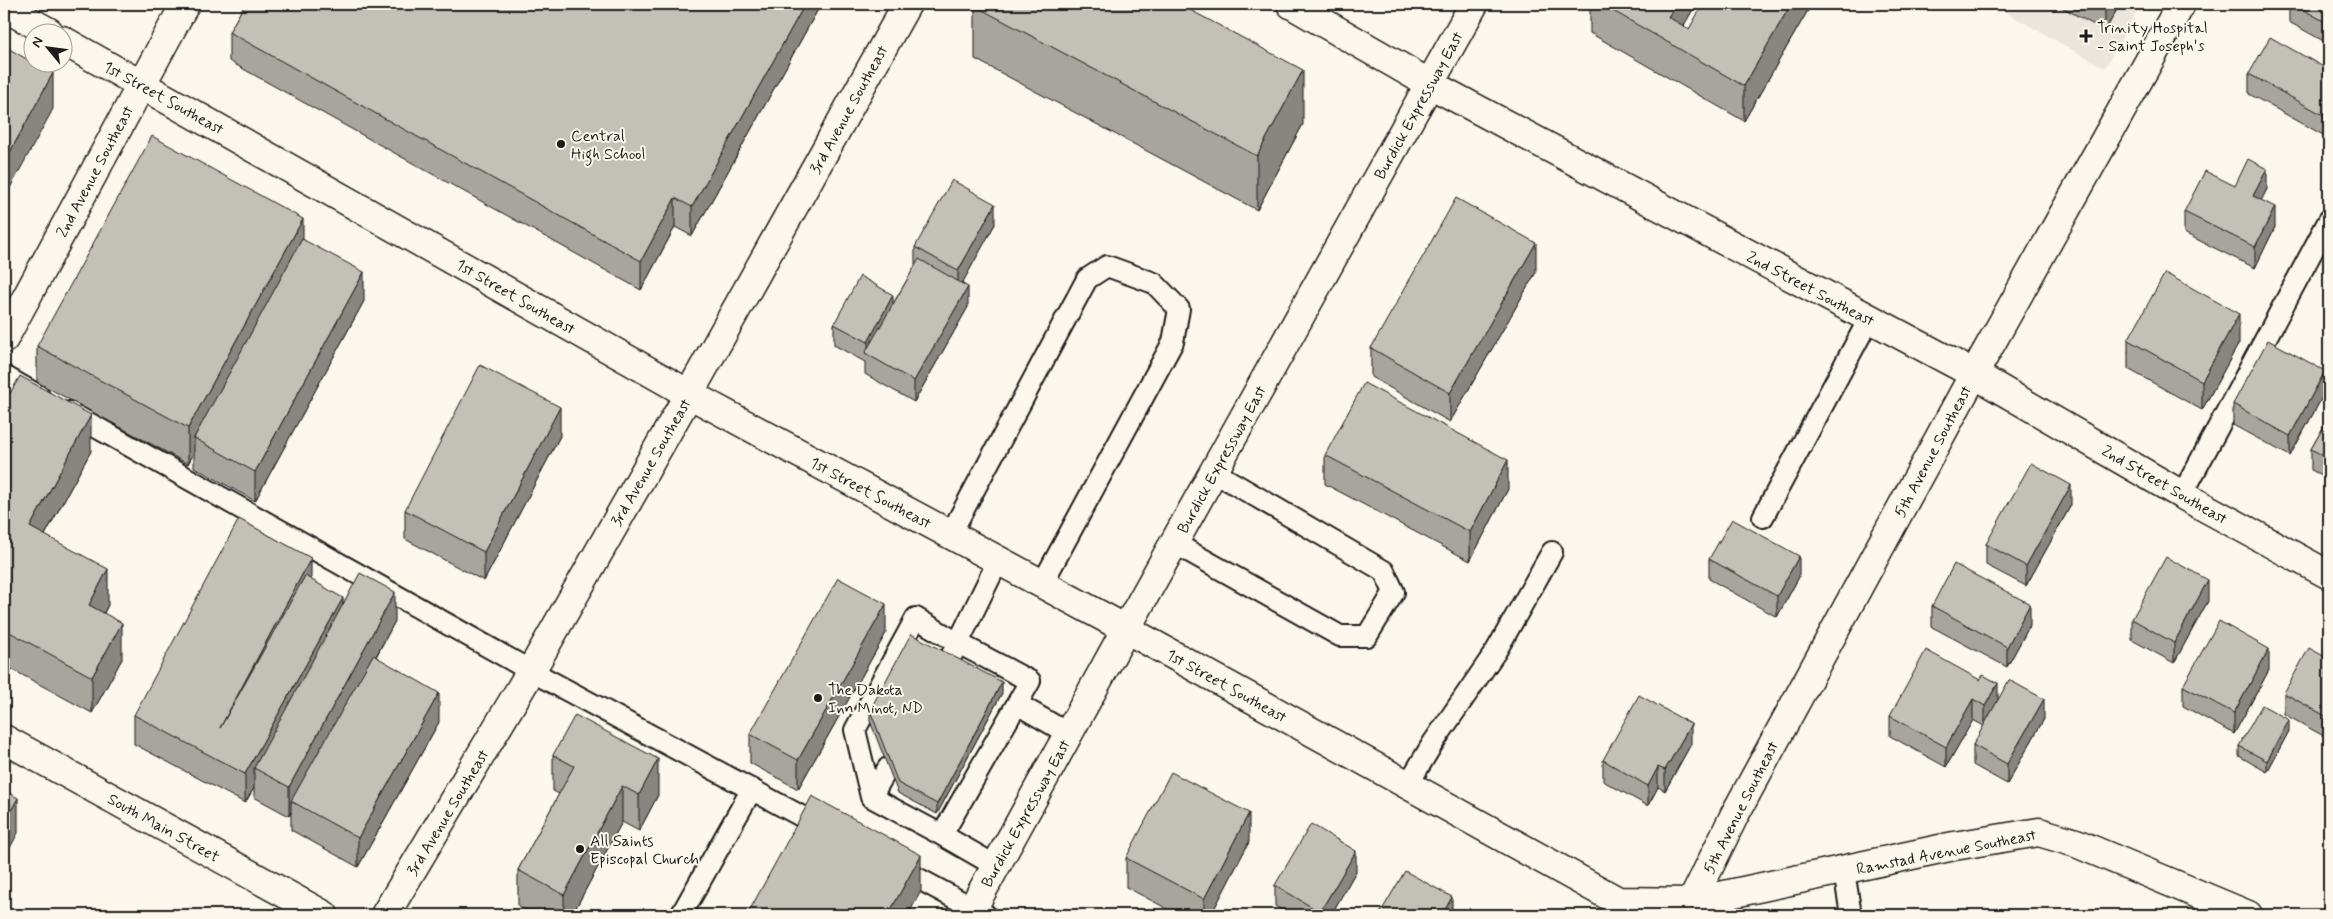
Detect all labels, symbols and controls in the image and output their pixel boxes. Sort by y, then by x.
place label: Trinity Hospital - Saint Joseph's [2097,18,2208,57]
north arrow [22,22,72,72]
street label: Burdick Expressway East [1370,28,1469,183]
marker: Trinity Hospital - Saint Joseph's [2079,29,2093,43]
text: N [27,34,48,51]
street label: 3rd Avenue Southeast [805,42,893,178]
street label: 1st Street Southeast [99,57,227,140]
street label: 2nd Avenue Southeast [52,102,139,241]
place label: Central High School [571,126,646,166]
marker: Central High School [555,138,567,150]
street label: 2nd Street Southeast [1743,247,1878,332]
street label: 1st Street Southeast [452,255,579,340]
street label: Burdick Expressway East [1173,382,1272,537]
street label: 5th Avenue Southeast [1890,382,1977,521]
street label: 3rd Avenue Southeast [606,395,696,530]
street label: 2nd Street Southeast [2098,441,2231,530]
street label: 1st Street Southeast [806,452,935,534]
street label: 1st Street Southeast [1162,645,1290,728]
place label: The Dakota Inn Minot, ND [828,680,923,719]
marker: The Dakota Inn Minot, ND [812,692,824,704]
street label: Burdick Expressway East [977,736,1076,891]
street label: 5th Avenue Southeast [1699,738,1784,878]
street label: 3rd Avenue Southeast [402,746,494,880]
street label: South Main Street [104,789,223,868]
street label: Ramstad Avenue Southeast [1855,825,2038,880]
place label: All Saints Episcopal Church [590,831,699,870]
marker: All Saints Episcopal Church [574,843,586,855]

